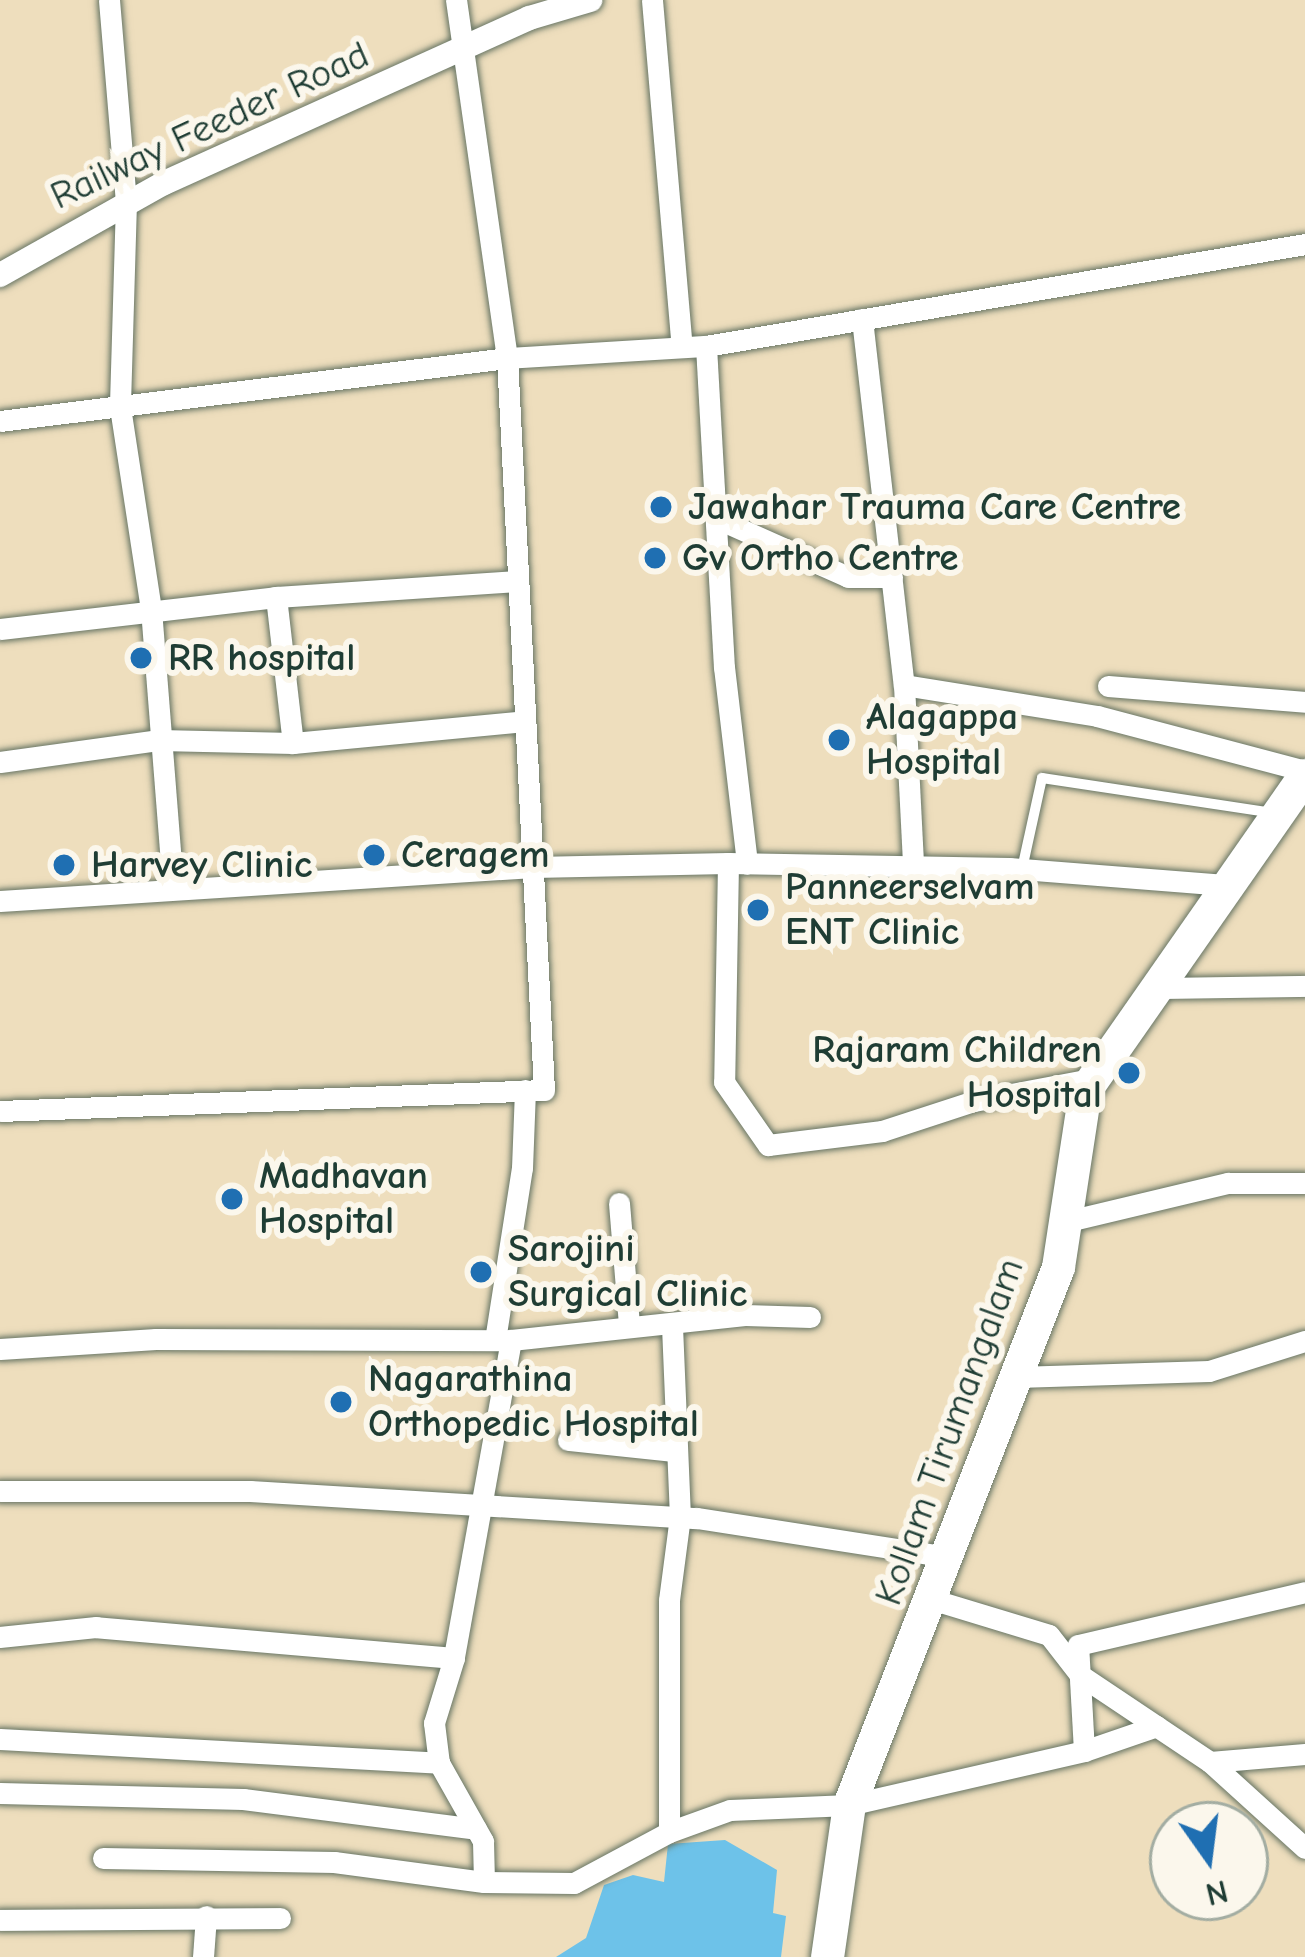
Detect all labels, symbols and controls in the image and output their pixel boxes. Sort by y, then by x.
street label: Railway Feeder Road [43,32,377,220]
place label: Jawahar Trauma Care Centre [688,484,1181,530]
marker: Jawahar Trauma Care Centre [645,491,677,523]
place label: Gv Ortho Centre [682,535,958,581]
marker: Gv Ortho Centre [639,542,671,574]
place label: RR hospital [168,635,355,681]
marker: RR hospital [125,642,157,674]
place label: Alagappa Hospital [866,695,1018,786]
marker: Alagappa Hospital [823,724,855,756]
place label: Ceragem [401,832,550,878]
marker: Ceragem [358,839,390,871]
place label: Harvey Clinic [91,842,312,888]
marker: Harvey Clinic [48,849,80,881]
place label: Panneerselvam ENT Clinic [785,865,1034,956]
marker: Panneerselvam ENT Clinic [742,894,774,926]
place label: Rajaram Children Hospital [812,1028,1102,1119]
marker: Rajaram Children Hospital [1113,1057,1145,1089]
place label: Madhavan Hospital [259,1154,428,1245]
marker: Madhavan Hospital [216,1183,248,1215]
place label: Sarojini Surgical Clinic [508,1227,747,1318]
street label: Kollam Tirumangalam [866,1252,1034,1612]
marker: Sarojini Surgical Clinic [465,1256,497,1288]
place label: Nagarathina Orthopedic Hospital [368,1357,699,1448]
marker: Nagarathina Orthopedic Hospital [325,1386,357,1418]
north arrow [1149,1801,1269,1921]
text: N [1202,1872,1232,1914]

